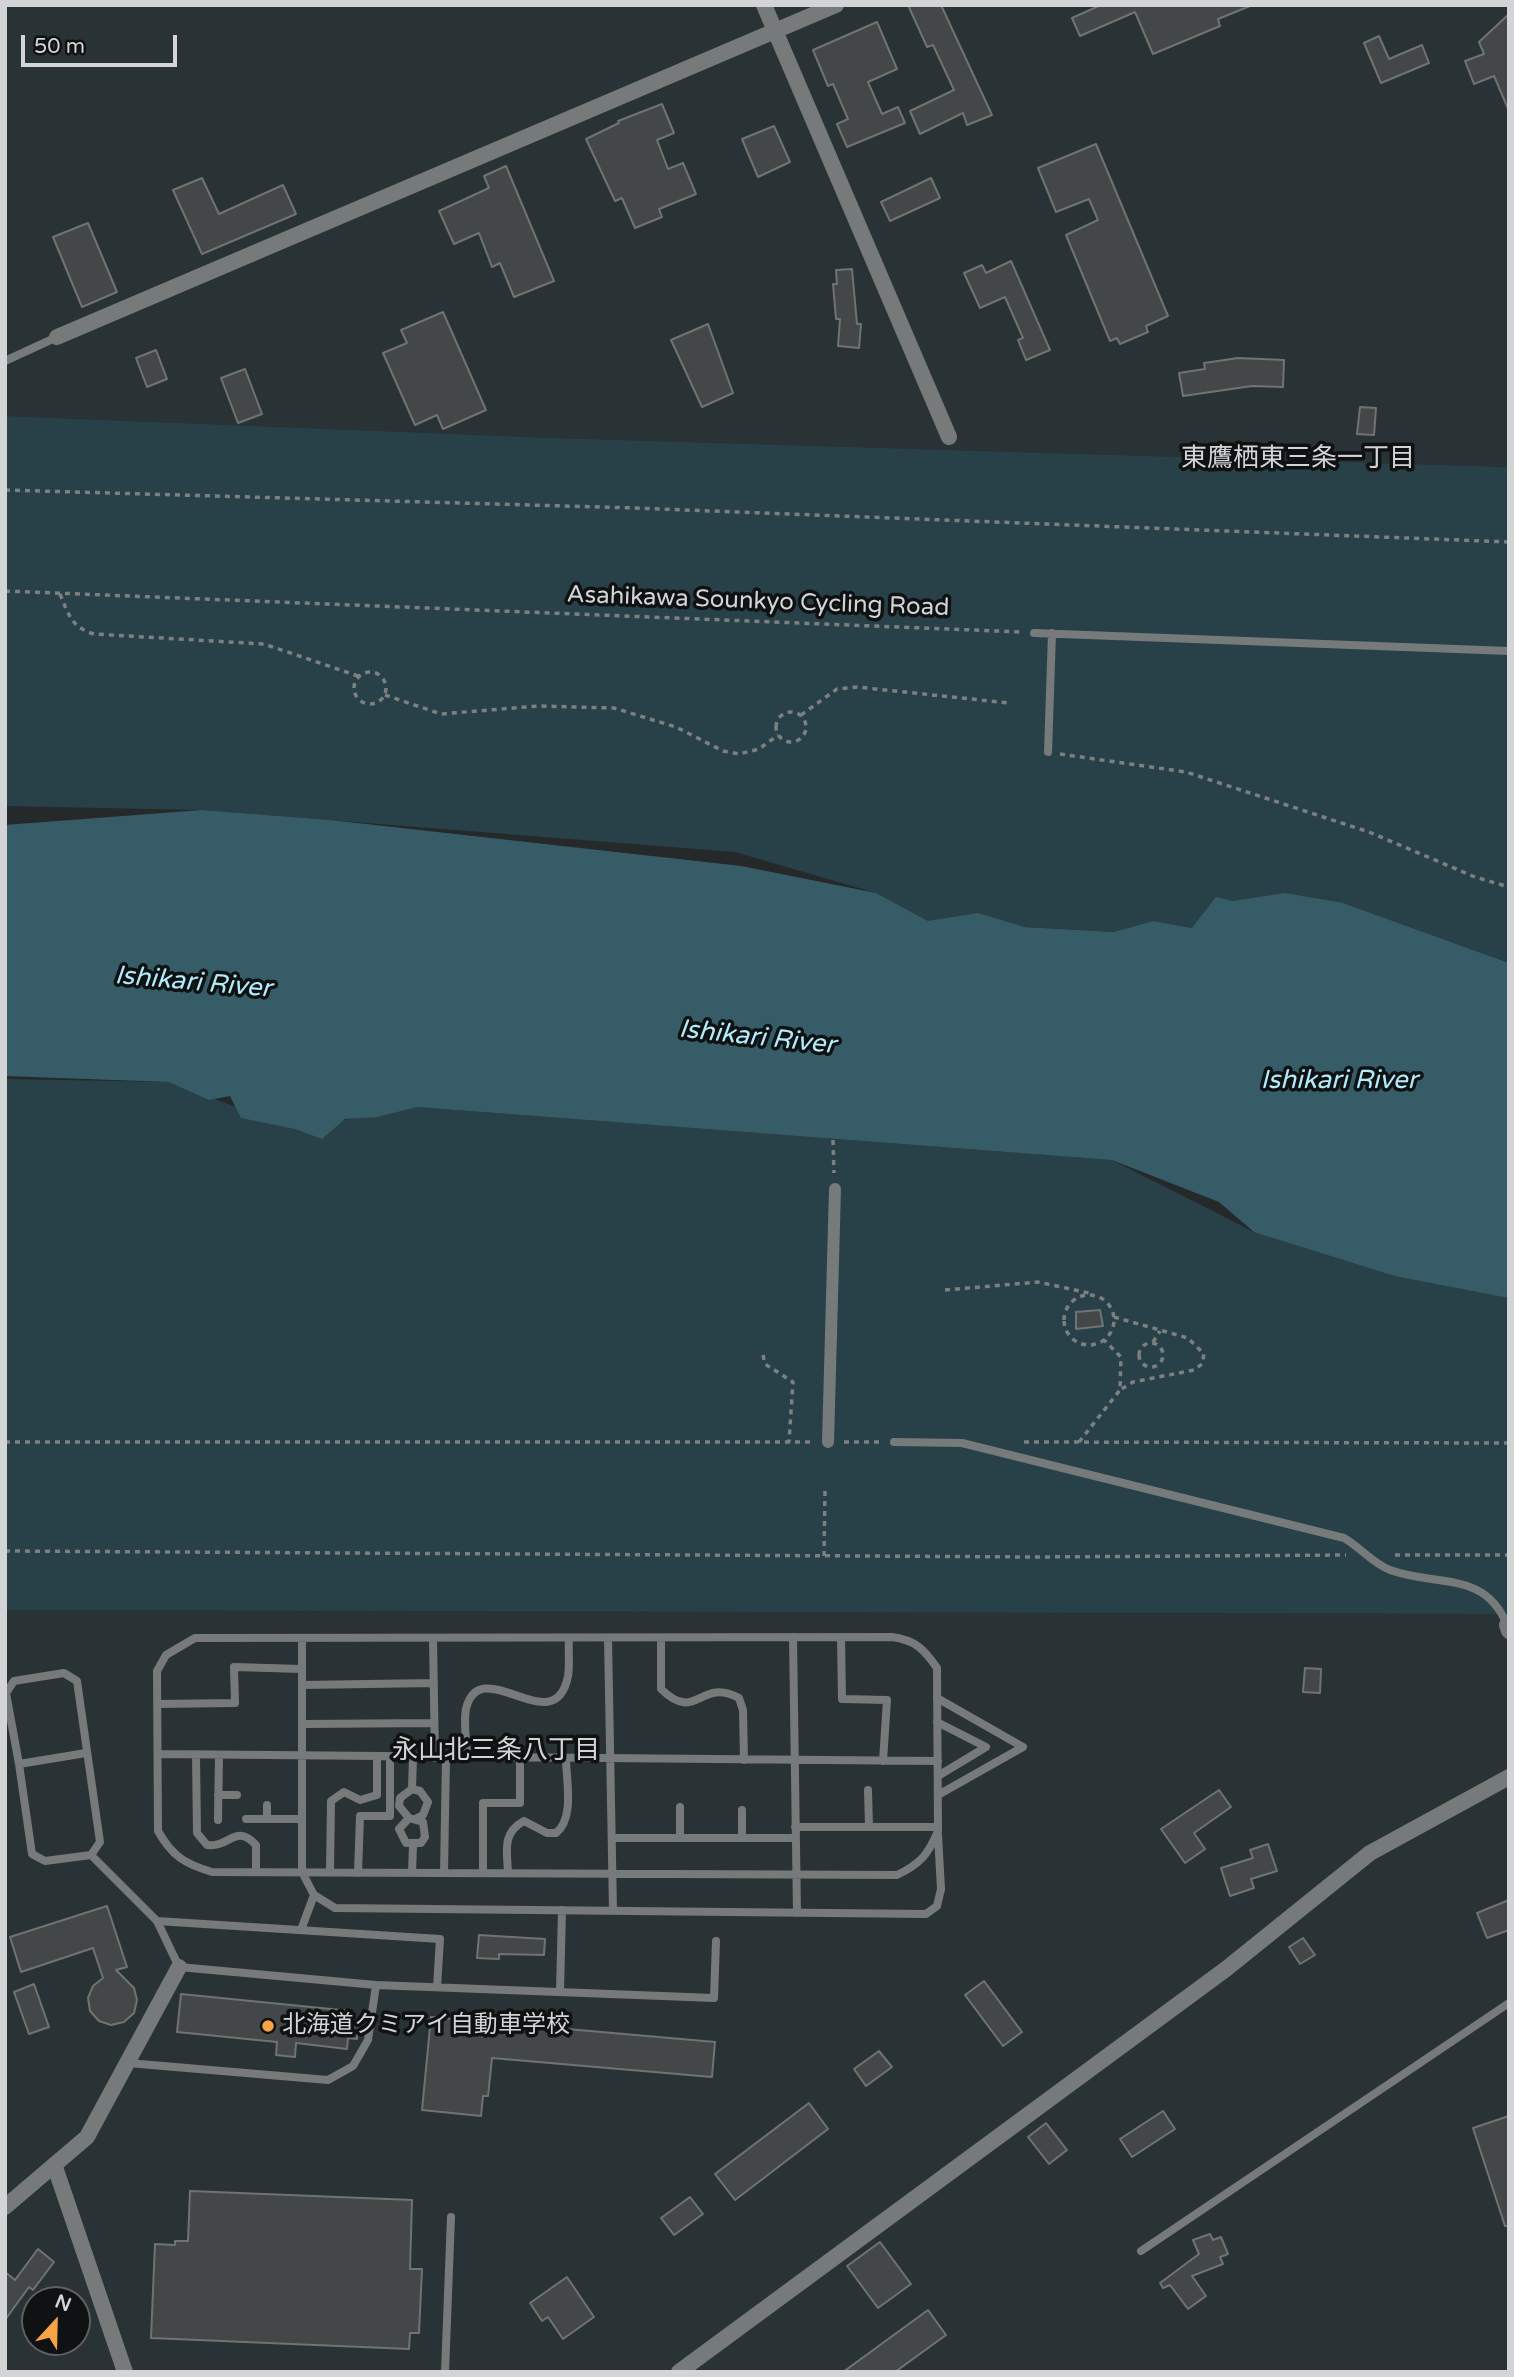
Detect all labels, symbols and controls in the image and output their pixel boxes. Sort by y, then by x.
scale bar [24,21,180,65]
text: 50 m [34,34,85,59]
district label: 東鷹栖東三条一丁目 [1181,443,1415,475]
street label: Asahikawa Sounkyo Cycling Road [566,581,950,623]
water label: Ishikari River [113,961,273,1005]
water label: Ishikari River [677,1014,837,1062]
water label: Ishikari River [1261,1065,1417,1097]
district label: 永山北三条八丁目 [392,1735,600,1767]
place label: 北海道クミアイ自動車学校 [282,2012,570,2040]
marker: 北海道クミアイ自動車学校 [260,2018,276,2034]
north arrow [21,2286,91,2356]
text: N [52,2290,74,2316]

